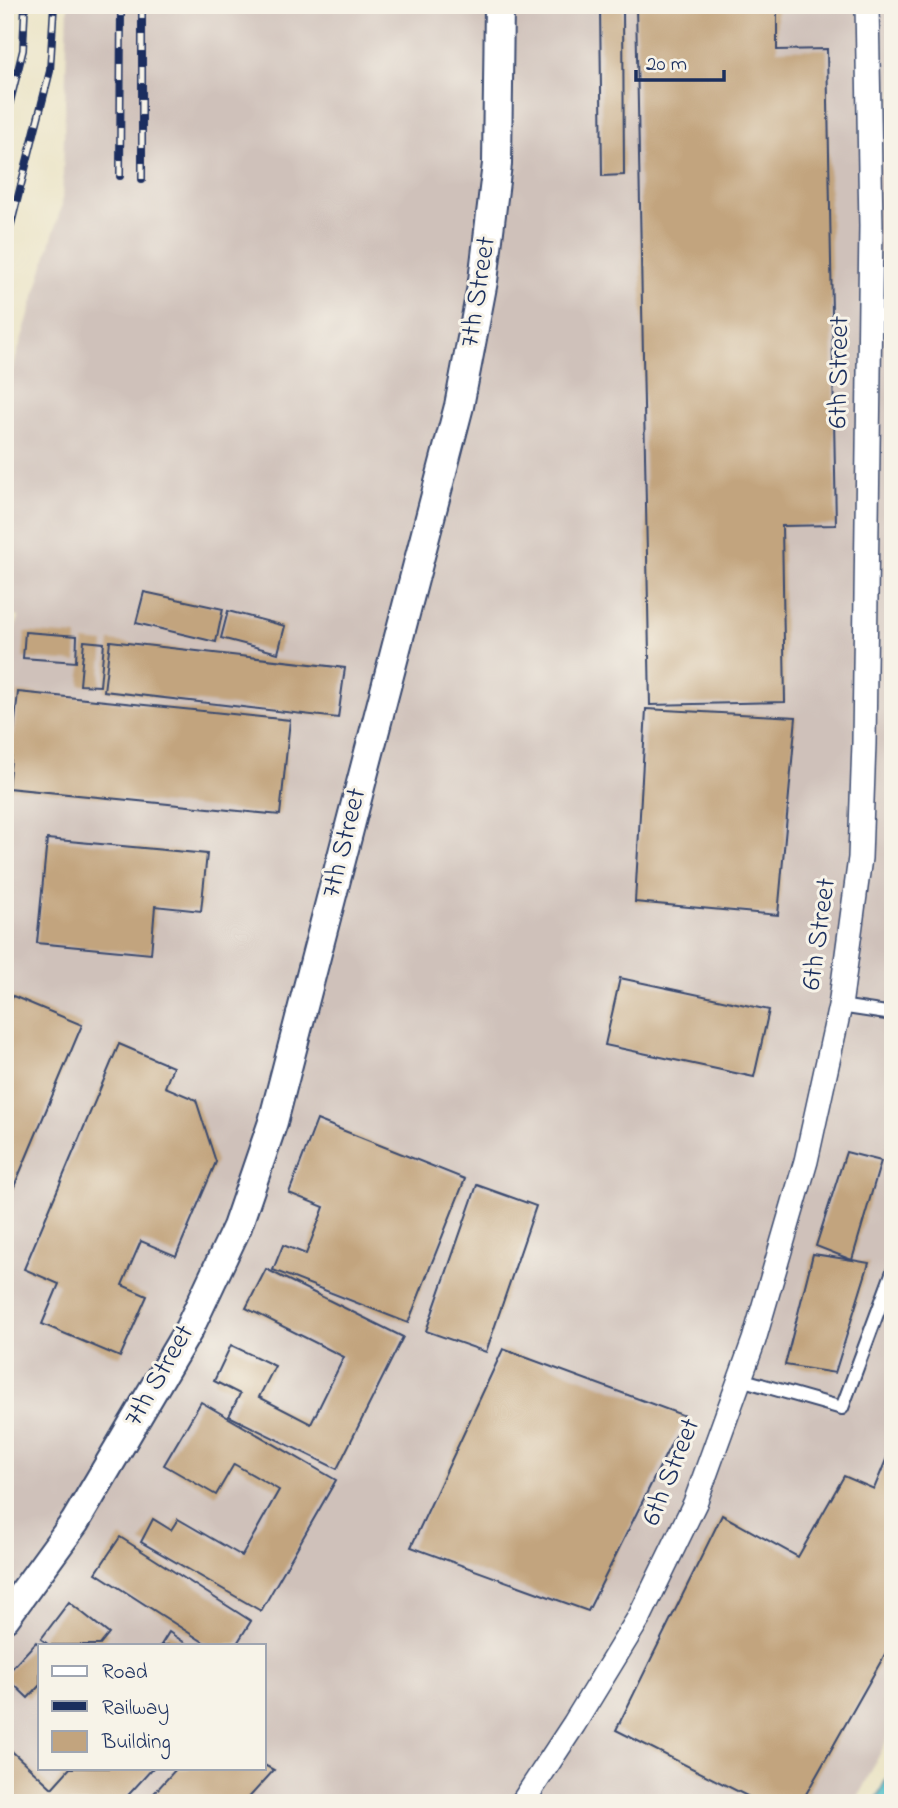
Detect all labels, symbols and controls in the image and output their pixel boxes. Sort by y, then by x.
scale bar [636,38,723,82]
text: 20 m [646,50,687,80]
street label: 7th Street [450,234,508,350]
street label: 6th Street [819,315,861,429]
street label: 7th Street [312,784,378,902]
street label: 6th Street [792,875,848,993]
street label: 7th Street [114,1317,206,1435]
street label: 6th Street [632,1412,712,1532]
legend [38,1644,266,1770]
text: Road [102,1658,148,1688]
text: Railway [102,1694,169,1726]
text: Building [101,1728,171,1760]

